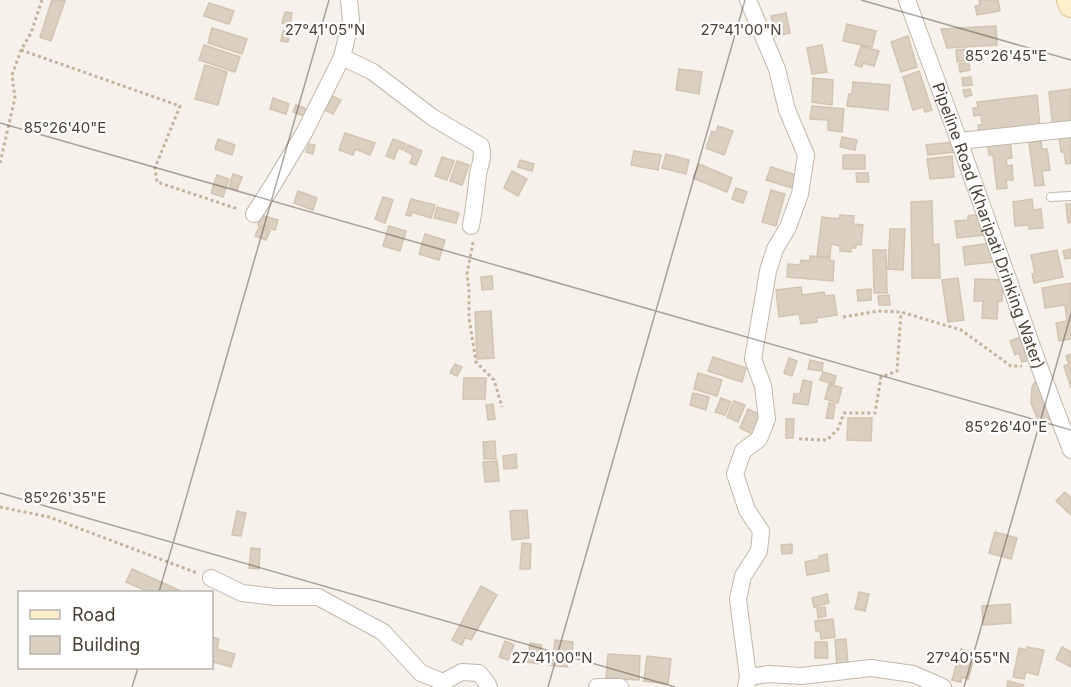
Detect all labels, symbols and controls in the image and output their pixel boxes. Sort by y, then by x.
text: 27°41'05"N [285,20,365,39]
text: 27°41'00"N [701,20,782,39]
text: 85°26'45"E [965,46,1047,65]
street label: Pipeline Road (Kharipati Drinking Water) [928,80,1049,372]
text: 85°26'40"E [24,118,106,137]
text: 85°26'40"E [965,417,1047,436]
text: 85°26'35"E [24,488,106,507]
legend [18,591,213,669]
text: Road [72,604,115,625]
text: Building [72,634,140,655]
text: 27°41'00"N [512,648,593,667]
text: 27°40'55"N [926,648,1010,667]

